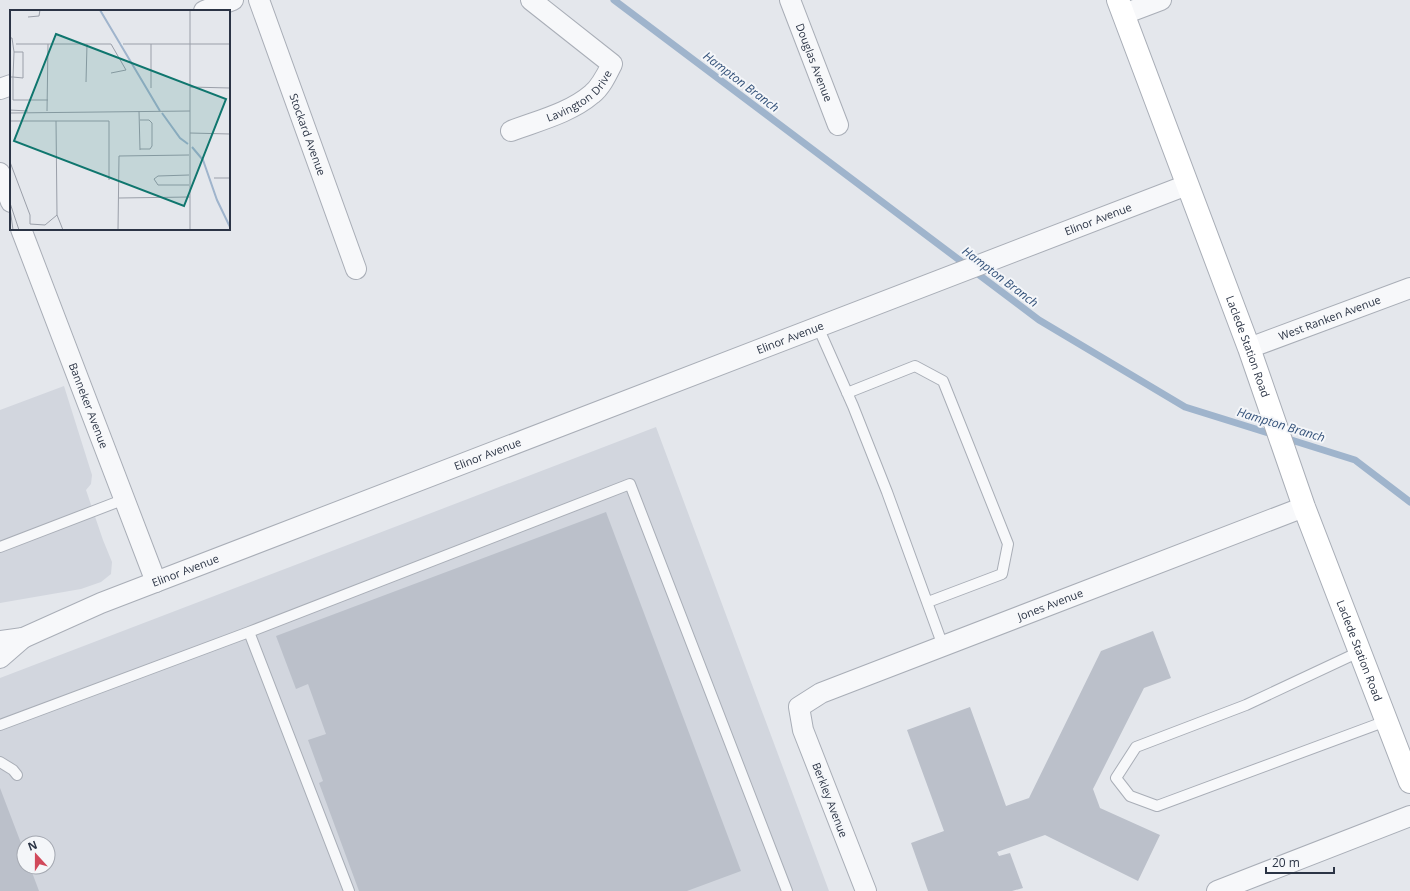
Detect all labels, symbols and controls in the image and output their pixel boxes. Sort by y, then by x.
inset map [10,10,230,230]
street label: Douglas Avenue [793,21,836,104]
water label: Hampton Branch [700,47,783,116]
street label: Lavington Drive [544,67,615,125]
street label: Stockard Avenue [286,91,330,177]
street label: Elinor Avenue [1062,199,1134,238]
water label: Hampton Branch [959,242,1042,311]
street label: West Ranken Avenue [1276,292,1383,343]
street label: Laclede Station Road [1223,293,1273,399]
street label: Elinor Avenue [754,318,826,357]
street label: Banneker Avenue [66,360,112,450]
water label: Hampton Branch [1235,403,1327,446]
street label: Elinor Avenue [452,434,523,473]
street label: Elinor Avenue [149,550,221,590]
street label: Jones Avenue [1014,585,1085,624]
street label: Laclede Station Road [1334,598,1386,703]
street label: Berkley Avenue [809,760,852,839]
north arrow [16,835,56,875]
text: N [25,837,39,854]
scale bar [1266,849,1334,875]
text: 20 m [1272,854,1300,871]

